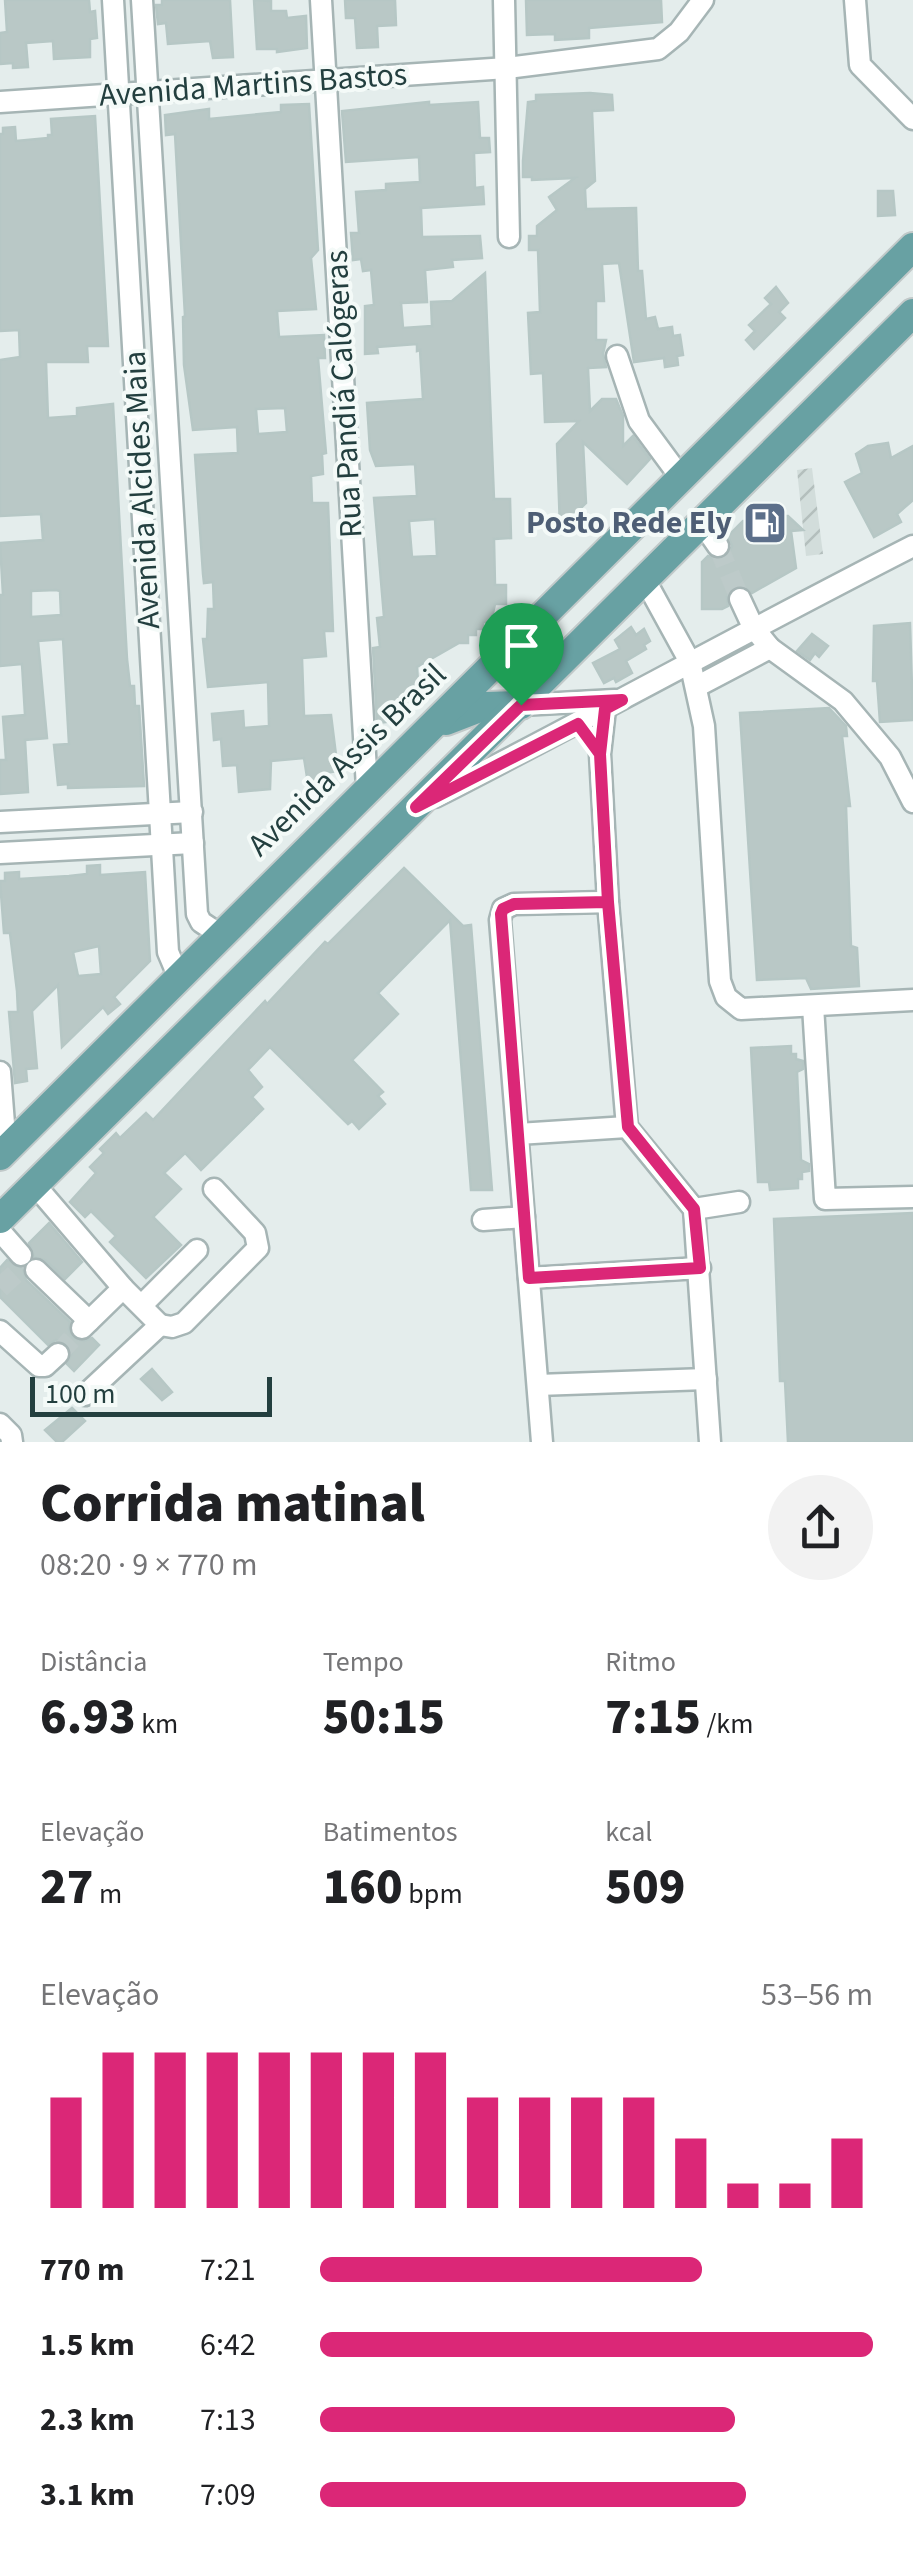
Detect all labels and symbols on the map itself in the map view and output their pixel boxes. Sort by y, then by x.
street label: Avenida Martins Bastos [97,51,409,119]
street label: Rua Pandiá Calógeras [313,249,375,539]
street label: Avenida Alcides Maia [112,350,172,630]
place label: Posto Rede Ely [526,500,732,546]
fuel station icon: Posto Rede Ely [742,500,788,546]
pin [479,603,564,706]
street label: Avenida Assis Brasil [237,653,457,867]
scale bar [30,1372,272,1416]

